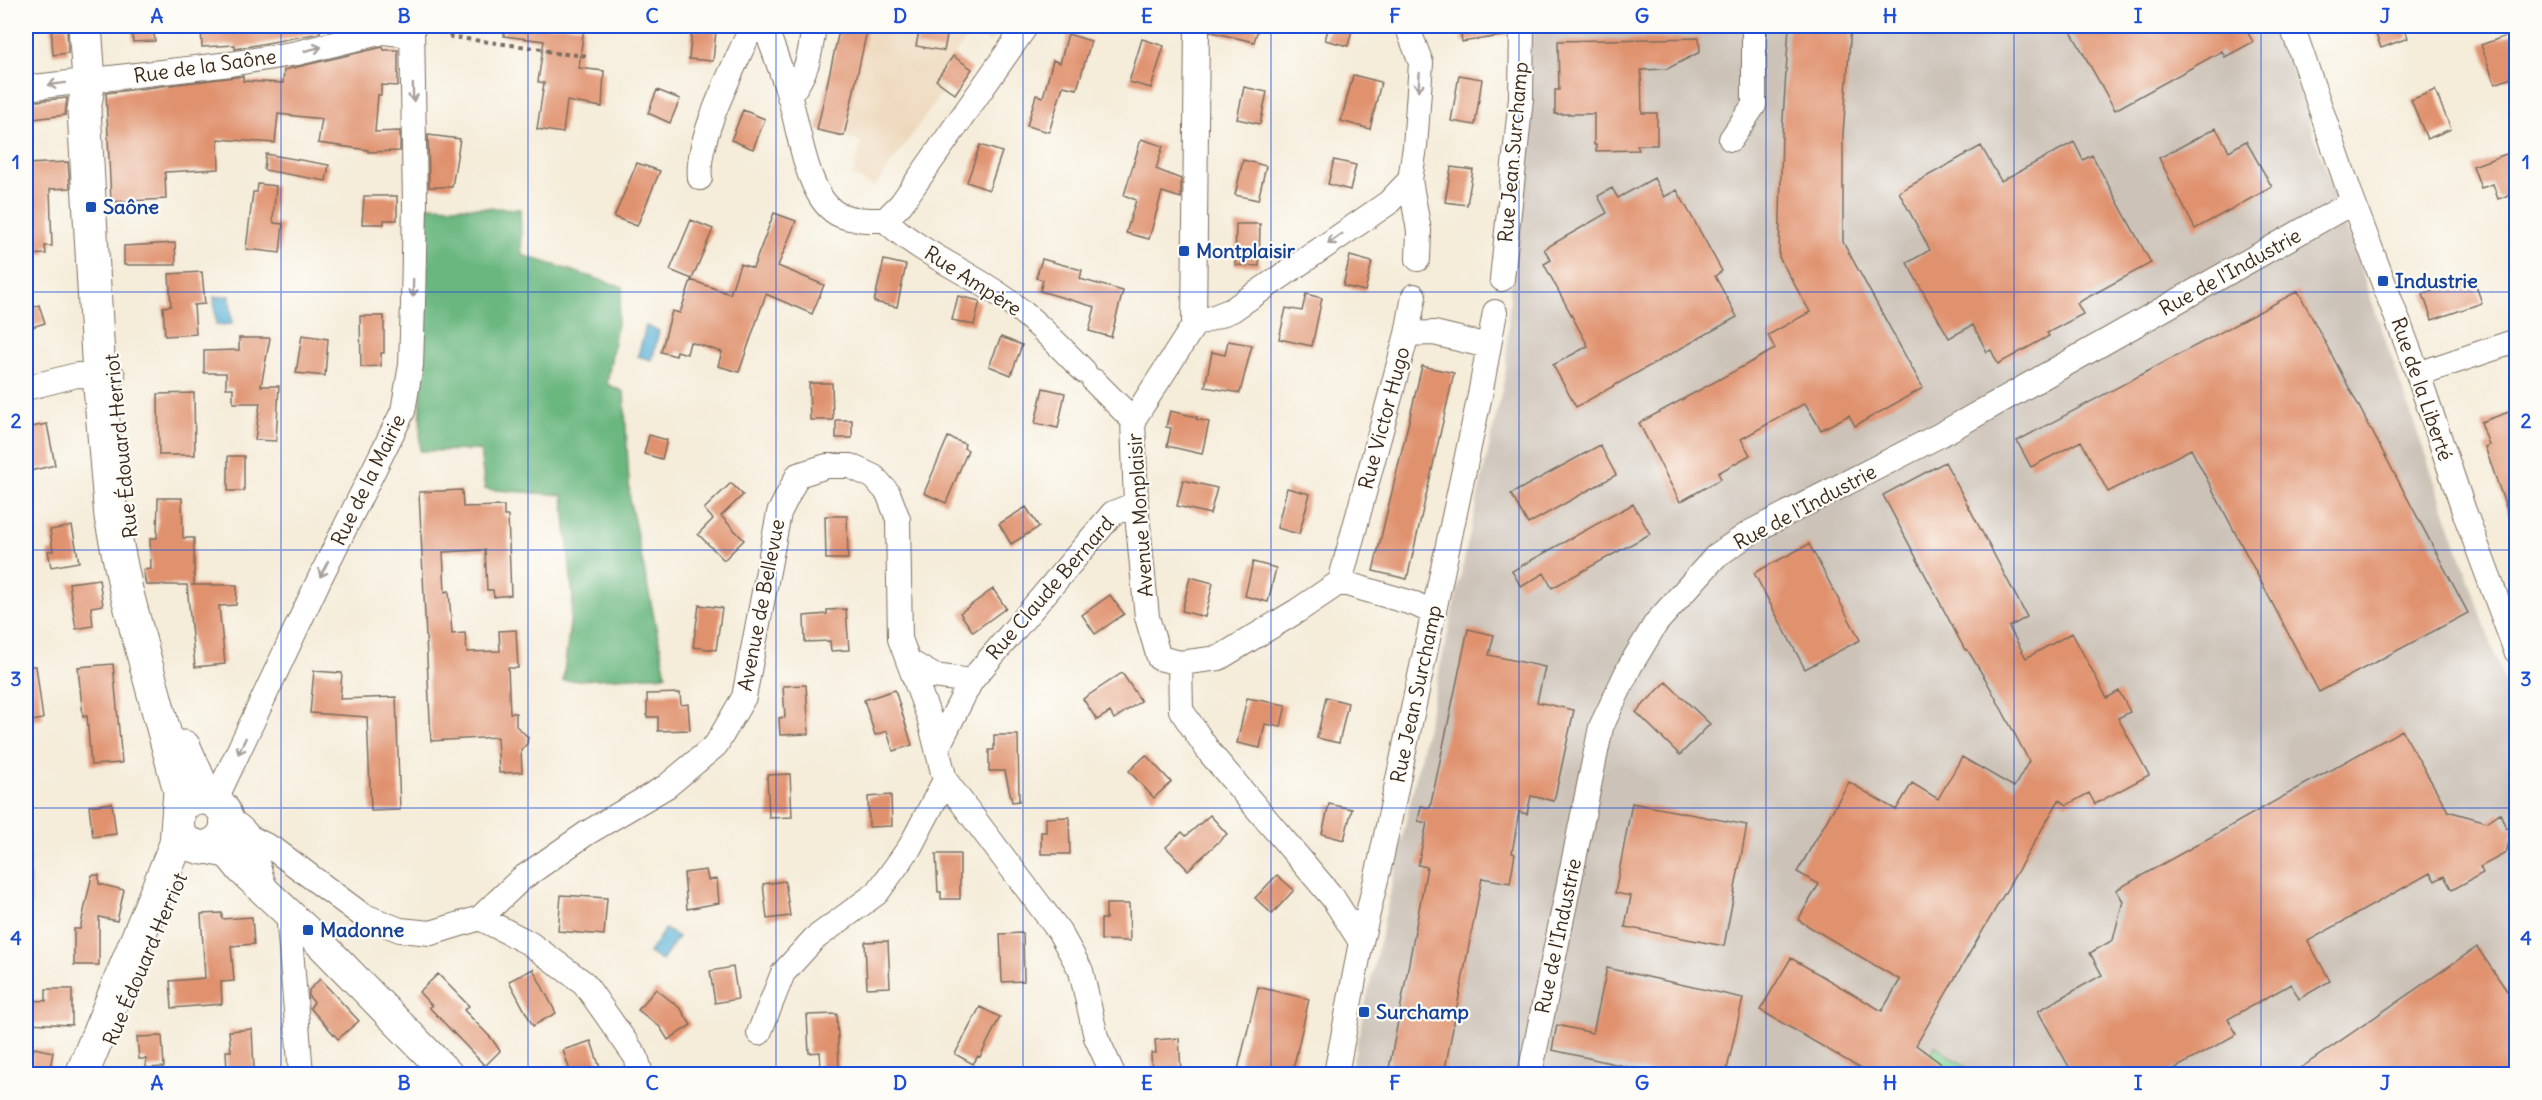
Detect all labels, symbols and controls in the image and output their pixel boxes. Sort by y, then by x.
text: A [151,3,164,28]
text: B [397,3,411,28]
text: C [645,3,659,28]
text: D [893,3,907,28]
text: E [1141,3,1153,28]
text: F [1389,3,1401,28]
text: G [1635,3,1649,28]
text: H [1883,3,1897,28]
text: I [2134,3,2143,28]
text: J [2380,3,2391,28]
one-way arrow [304,42,323,54]
street label: Rue de la Saône [132,43,278,88]
street label: Rue Jean Surchamp [1492,61,1533,243]
one-way arrow [1414,71,1425,91]
one-way arrow [48,79,68,90]
one-way arrow [407,83,419,103]
text: 1 [12,149,20,174]
text: 1 [2522,149,2530,174]
place label: Saône [103,194,159,219]
marker: Saône [84,200,98,214]
street label: Rue de l'Industrie [2155,222,2305,321]
one-way arrow [1327,233,1344,245]
place label: Montplaisir [1196,238,1296,263]
street label: Rue Ampère [920,240,1026,321]
marker: Montplaisir [1177,244,1191,258]
place label: Industrie [2395,268,2478,293]
marker: Industrie [2376,274,2390,288]
one-way arrow [408,278,419,298]
street label: Rue de la Liberté [2386,314,2459,464]
street label: Rue Victor Hugo [1353,344,1415,492]
street label: Rue Édouard Herriot [98,352,143,540]
text: 2 [11,408,22,433]
text: 2 [2521,408,2532,433]
street label: Rue de la Mairie [325,410,410,550]
street label: Avenue Monplaisir [1121,432,1158,598]
street label: Rue de l'Industrie [1729,458,1880,555]
street label: Rue Claude Bernard [980,511,1119,665]
street label: Avenue de Bellevue [732,517,789,693]
one-way arrow [318,559,329,577]
street label: Rue Jean Surchamp [1384,603,1447,785]
text: 3 [10,666,22,691]
text: 3 [2520,666,2532,691]
one-way arrow [235,736,247,754]
street label: Rue de l'Industrie [1529,856,1586,1016]
street label: Rue Édouard Herriot [97,868,192,1049]
place label: Madonne [320,917,405,942]
marker: Madonne [301,923,315,937]
text: 4 [10,925,22,950]
text: 4 [2520,925,2532,950]
place label: Surchamp [1376,999,1469,1024]
marker: Surchamp [1357,1005,1371,1019]
text: A [151,1070,164,1095]
text: B [397,1070,411,1095]
text: C [645,1070,659,1095]
text: D [893,1070,907,1095]
text: E [1141,1070,1153,1095]
text: F [1389,1070,1401,1095]
text: G [1635,1070,1649,1095]
text: H [1883,1070,1897,1095]
text: I [2134,1070,2143,1095]
text: J [2380,1070,2391,1095]

